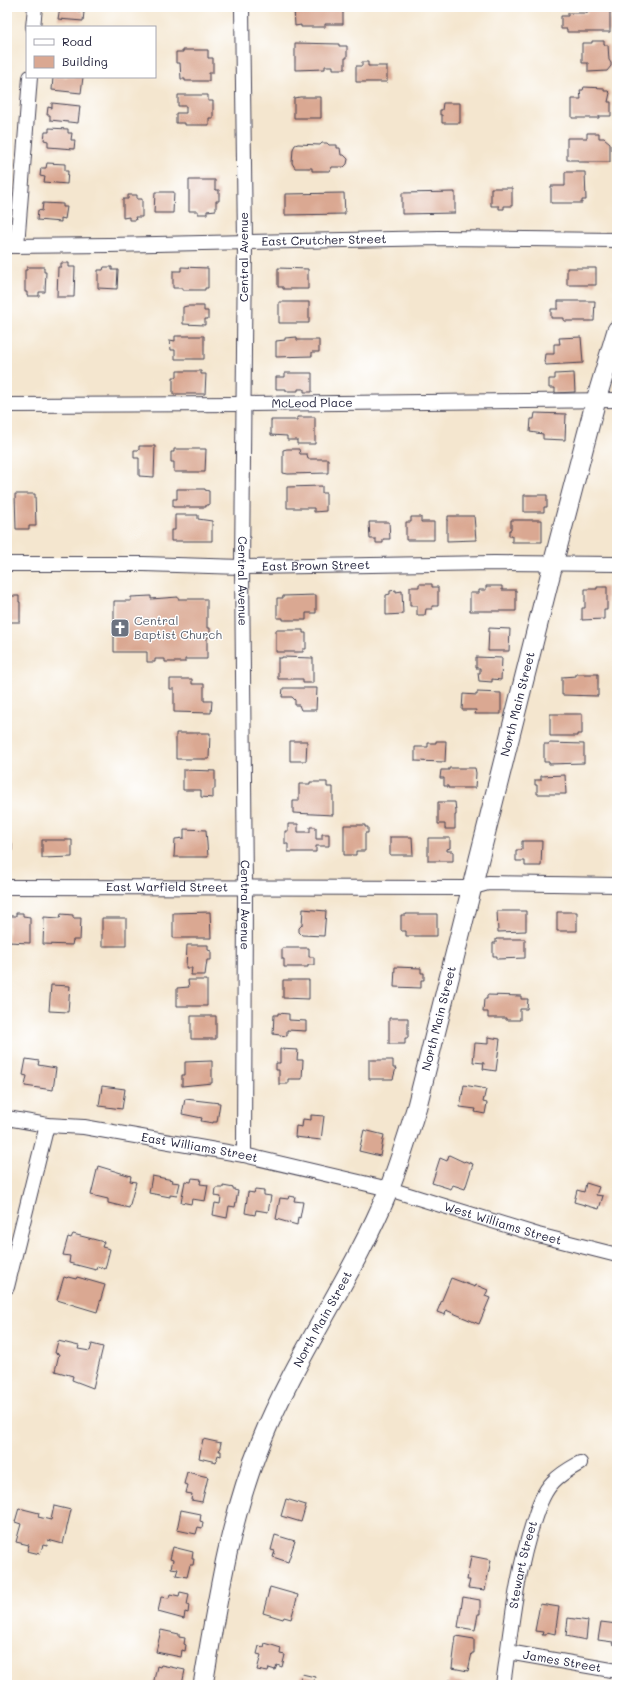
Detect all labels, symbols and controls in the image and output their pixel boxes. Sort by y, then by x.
legend [26,26,156,78]
text: Road [62,33,92,49]
text: Building [62,53,108,69]
street label: Central Avenue [235,212,251,302]
street label: East Crutcher Street [261,230,387,249]
street label: McLeod Place [271,394,353,411]
street label: Central Avenue [235,536,252,626]
street label: East Brown Street [262,556,370,574]
place label: Central Baptist Church [134,612,222,642]
church icon: Central Baptist Church [109,617,131,639]
street label: North Main Street [496,650,538,758]
street label: Central Avenue [238,860,254,950]
street label: East Warfield Street [106,878,228,894]
street label: North Main Street [417,964,459,1072]
street label: East Williams Street [140,1128,260,1165]
street label: West Williams Street [442,1198,563,1248]
street label: North Main Street [289,1268,355,1370]
street label: Stewart Street [505,1518,540,1610]
street label: James Street [522,1646,603,1675]

